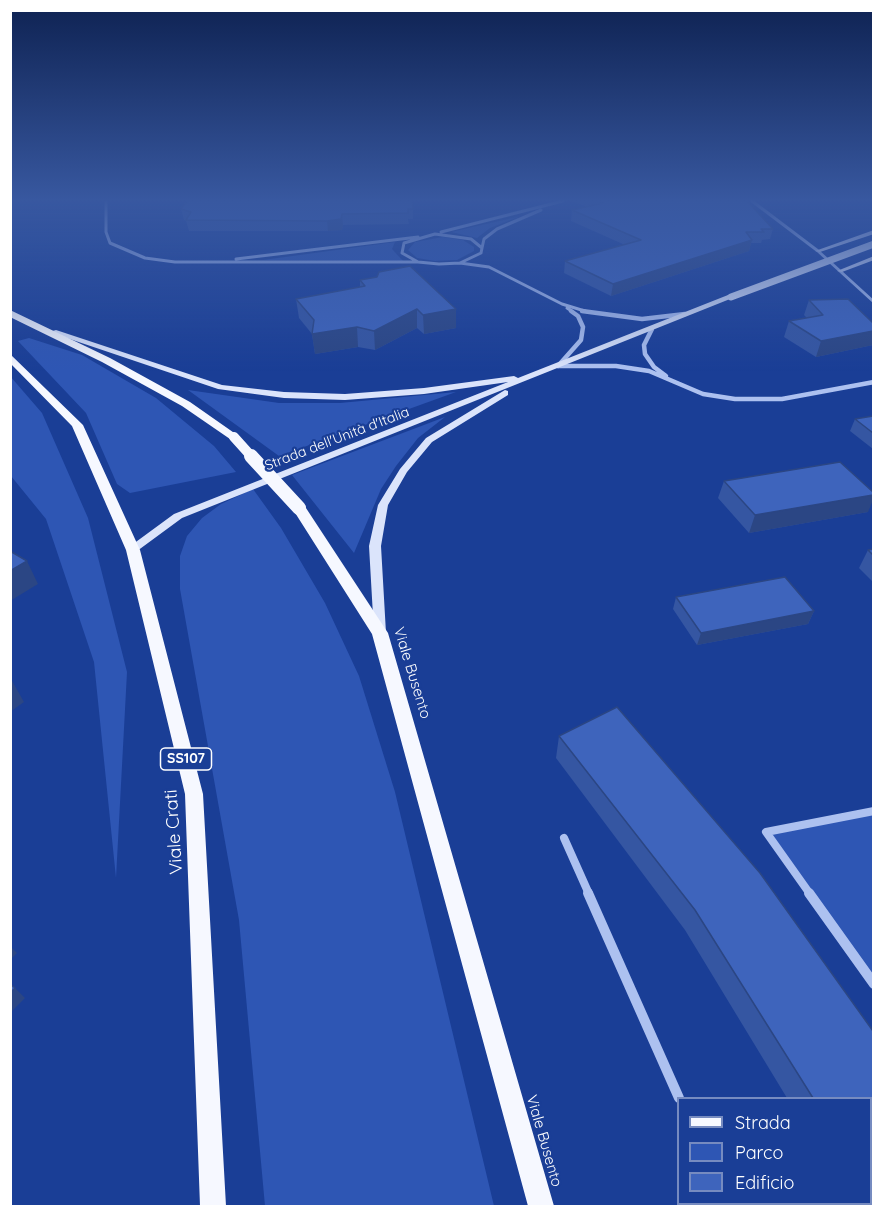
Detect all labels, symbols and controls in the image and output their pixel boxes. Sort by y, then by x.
street label: Strada dell'Unità d'Italia [262,404,412,474]
street label: Viale Busento [390,625,434,721]
road number: SS107 [160,748,212,770]
street label: Viale Crati [160,789,188,875]
street label: Viale Busento [522,1093,566,1189]
legend [677,1097,872,1205]
text: Strada [735,1111,791,1134]
text: Parco [735,1141,783,1164]
text: Edificio [735,1171,794,1194]

